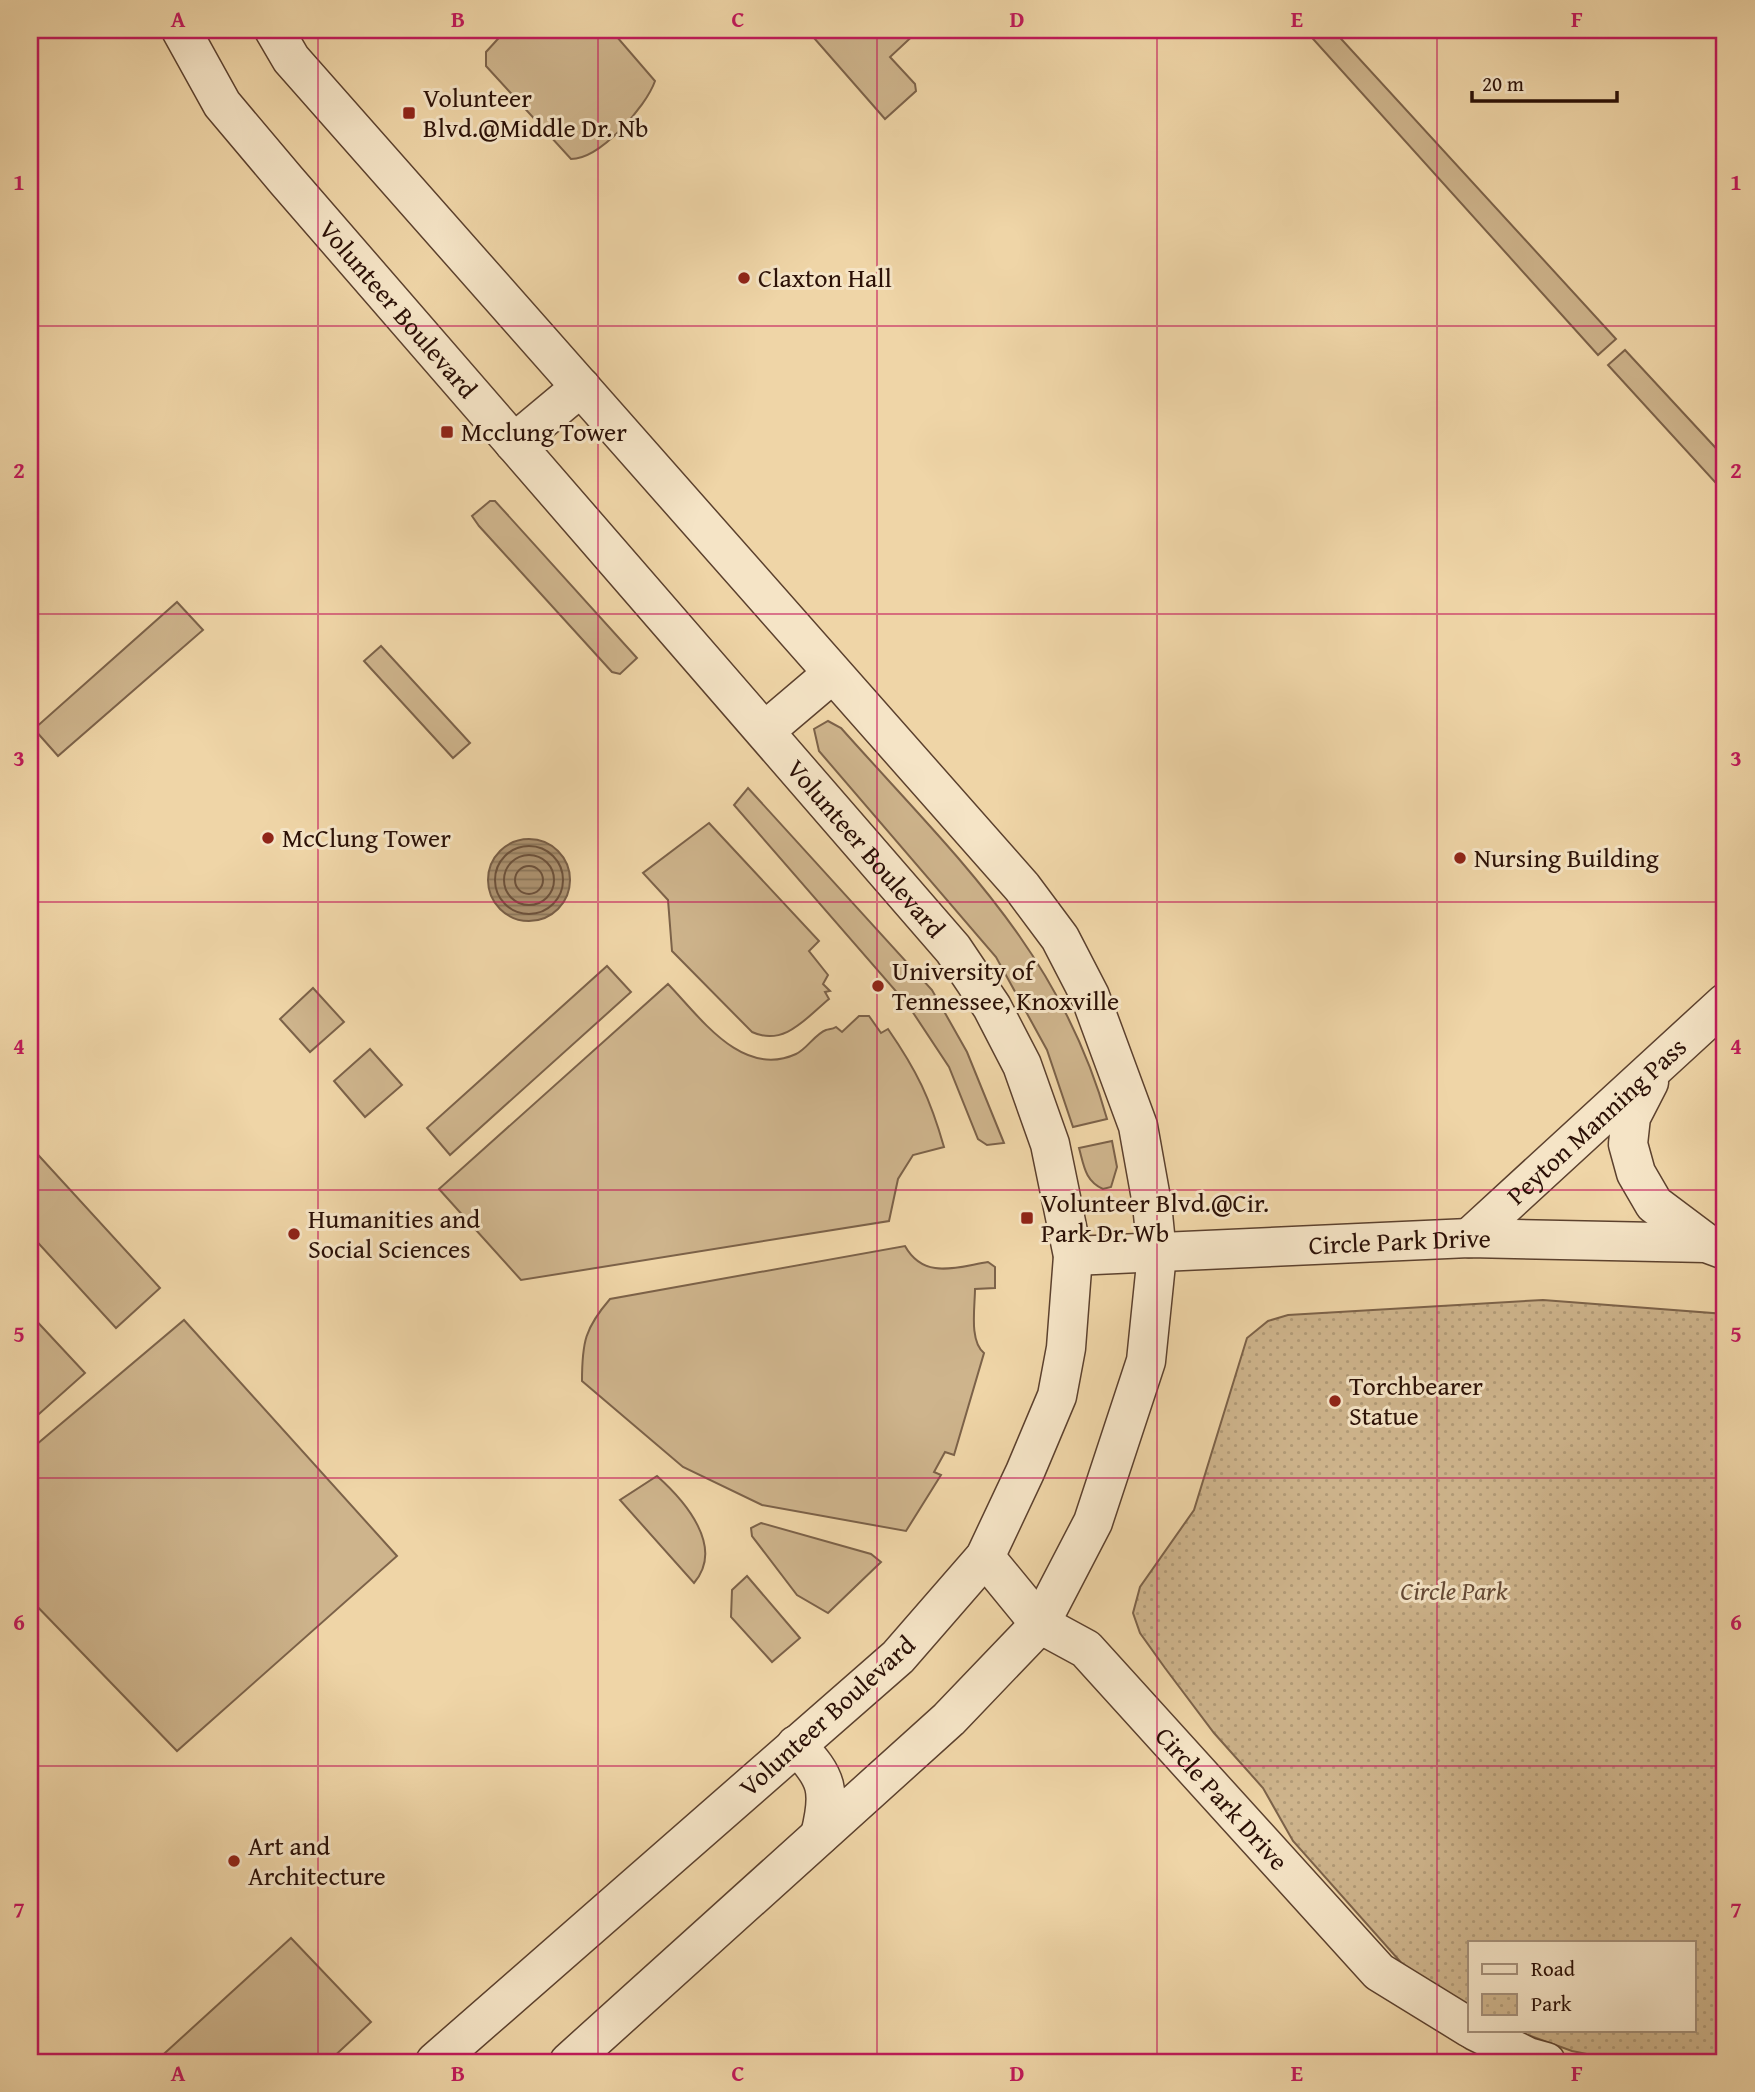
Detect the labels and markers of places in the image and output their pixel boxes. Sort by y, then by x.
place label: Volunteer Blvd.@Middle Dr. Nb [423,78,648,147]
marker: Volunteer Blvd.@Middle Dr. Nb [401,105,417,121]
place label: Claxton Hall [758,258,892,297]
marker: Claxton Hall [736,270,752,286]
place label: Mcclung Tower [461,412,627,451]
marker: Mcclung Tower [439,424,455,440]
place label: McClung Tower [282,818,451,857]
marker: McClung Tower [260,830,276,846]
place label: Nursing Building [1474,838,1659,877]
marker: Nursing Building [1452,850,1468,866]
place label: University of Tennessee, Knoxville [892,951,1119,1020]
marker: University of Tennessee, Knoxville [870,978,886,994]
place label: Volunteer Blvd.@Cir. Park Dr. Wb [1041,1183,1269,1252]
place label: Humanities and Social Sciences [308,1199,480,1268]
marker: Volunteer Blvd.@Cir. Park Dr. Wb [1019,1210,1035,1226]
marker: Humanities and Social Sciences [286,1226,302,1242]
place label: Torchbearer Statue [1349,1366,1483,1435]
marker: Torchbearer Statue [1327,1393,1343,1409]
place label: Art and Architecture [248,1826,386,1895]
marker: Art and Architecture [226,1853,242,1869]

